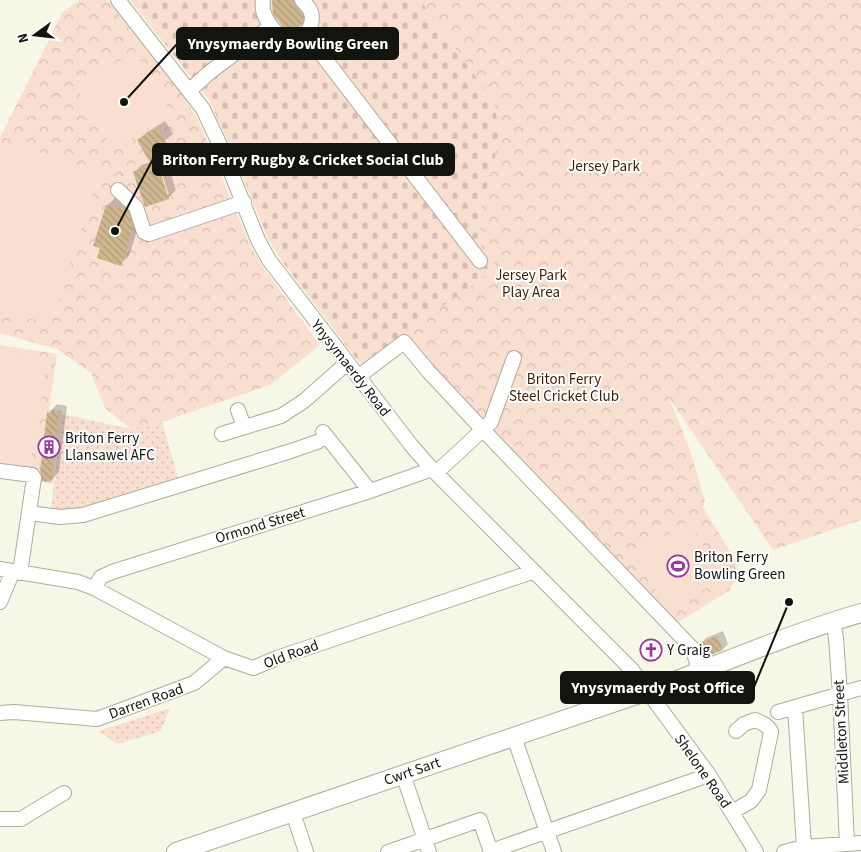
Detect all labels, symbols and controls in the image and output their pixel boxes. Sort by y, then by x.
north arrow [10,10,60,60]
callout: Ynysymaerdy Bowling Green [177,28,398,59]
text: N [13,31,34,45]
text: Ynysymaerdy Bowling Green [187,33,388,55]
callout: Briton Ferry Rugby & Cricket Social Club [153,144,454,175]
text: Briton Ferry Rugby & Cricket Social Club [162,149,444,171]
park label: Jersey Park [568,156,640,177]
park label: Jersey Park Play Area [495,265,567,303]
street label: Ynysymaerdy Road [305,315,395,421]
park label: Briton Ferry Steel Cricket Club [509,369,619,407]
place label: Briton Ferry Llansawel AFC [65,428,155,466]
building icon: Briton Ferry Llansawel AFC [37,435,61,459]
street label: Ormond Street [213,502,308,549]
place label: Briton Ferry Bowling Green [694,547,785,585]
sports icon: Briton Ferry Bowling Green [666,554,690,578]
street label: Old Road [261,635,322,674]
church icon: Y Graig [639,638,663,662]
place label: Y Graig [666,640,710,661]
callout: Ynysymaerdy Post Office [561,672,754,703]
text: Ynysymaerdy Post Office [570,677,745,699]
street label: Darren Road [106,678,186,725]
street label: Middleton Street [828,679,855,785]
street label: Shelone Road [669,730,736,813]
street label: Cwrt Sart [381,752,443,791]

